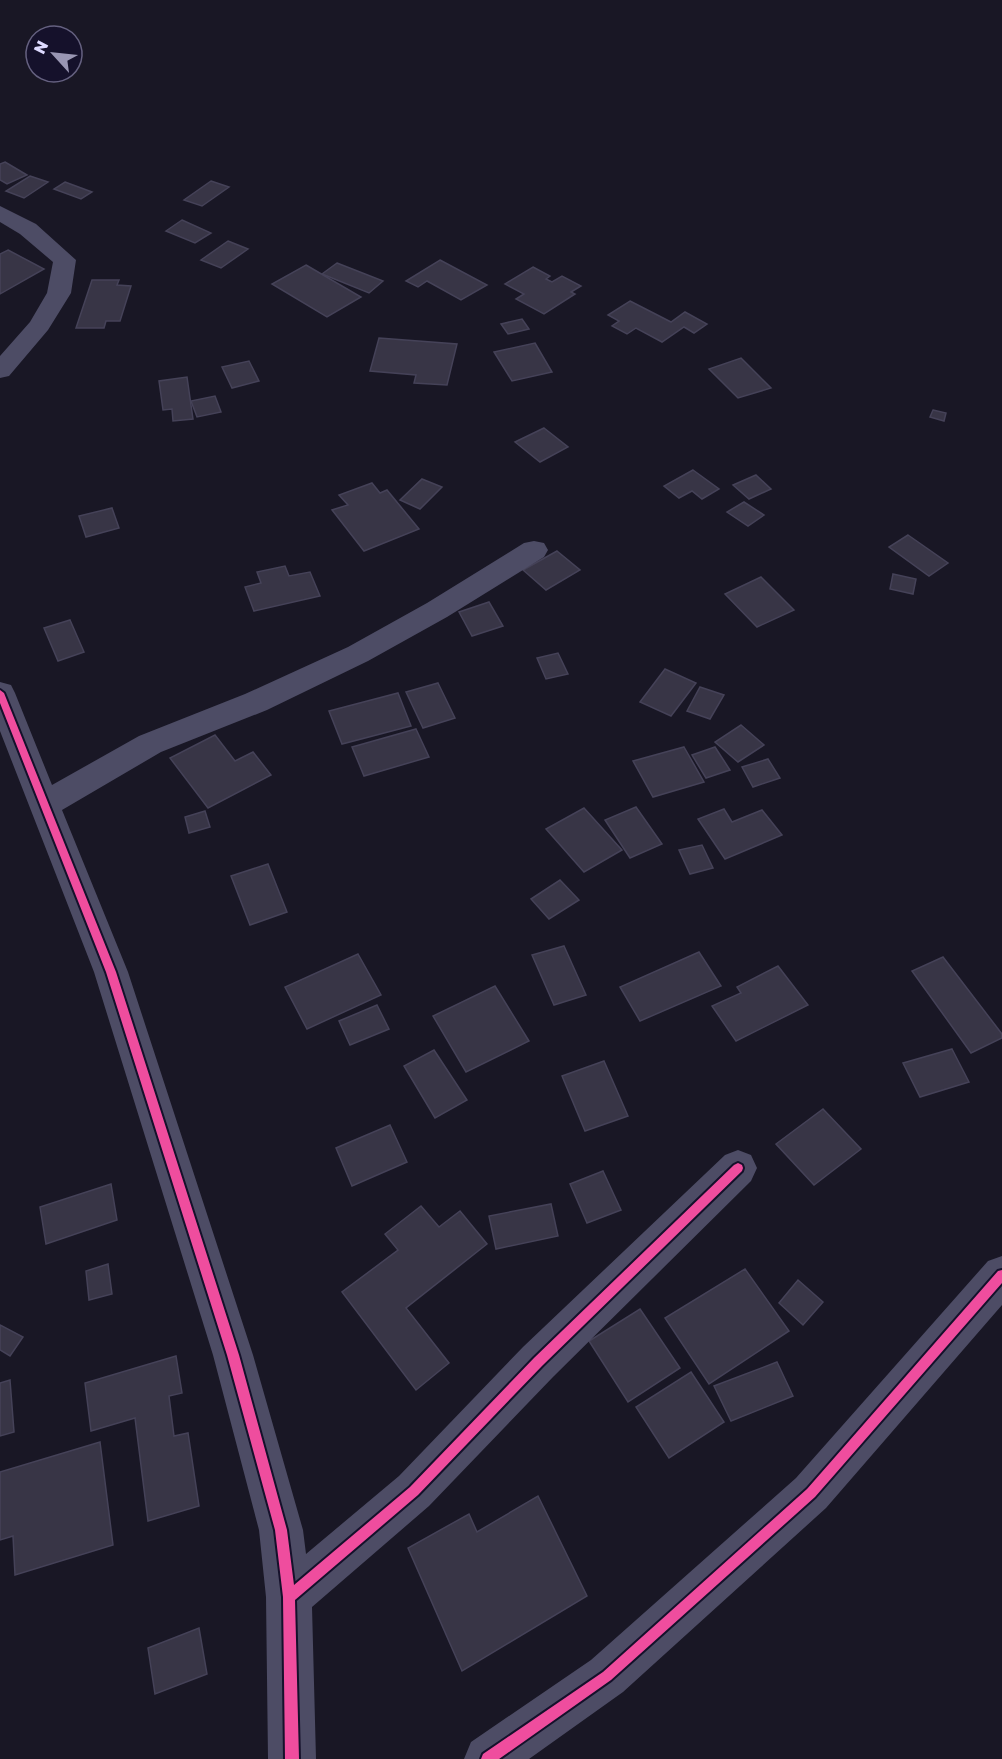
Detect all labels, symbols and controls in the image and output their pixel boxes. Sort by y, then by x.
north arrow [24,24,84,84]
text: N [29,37,52,57]

